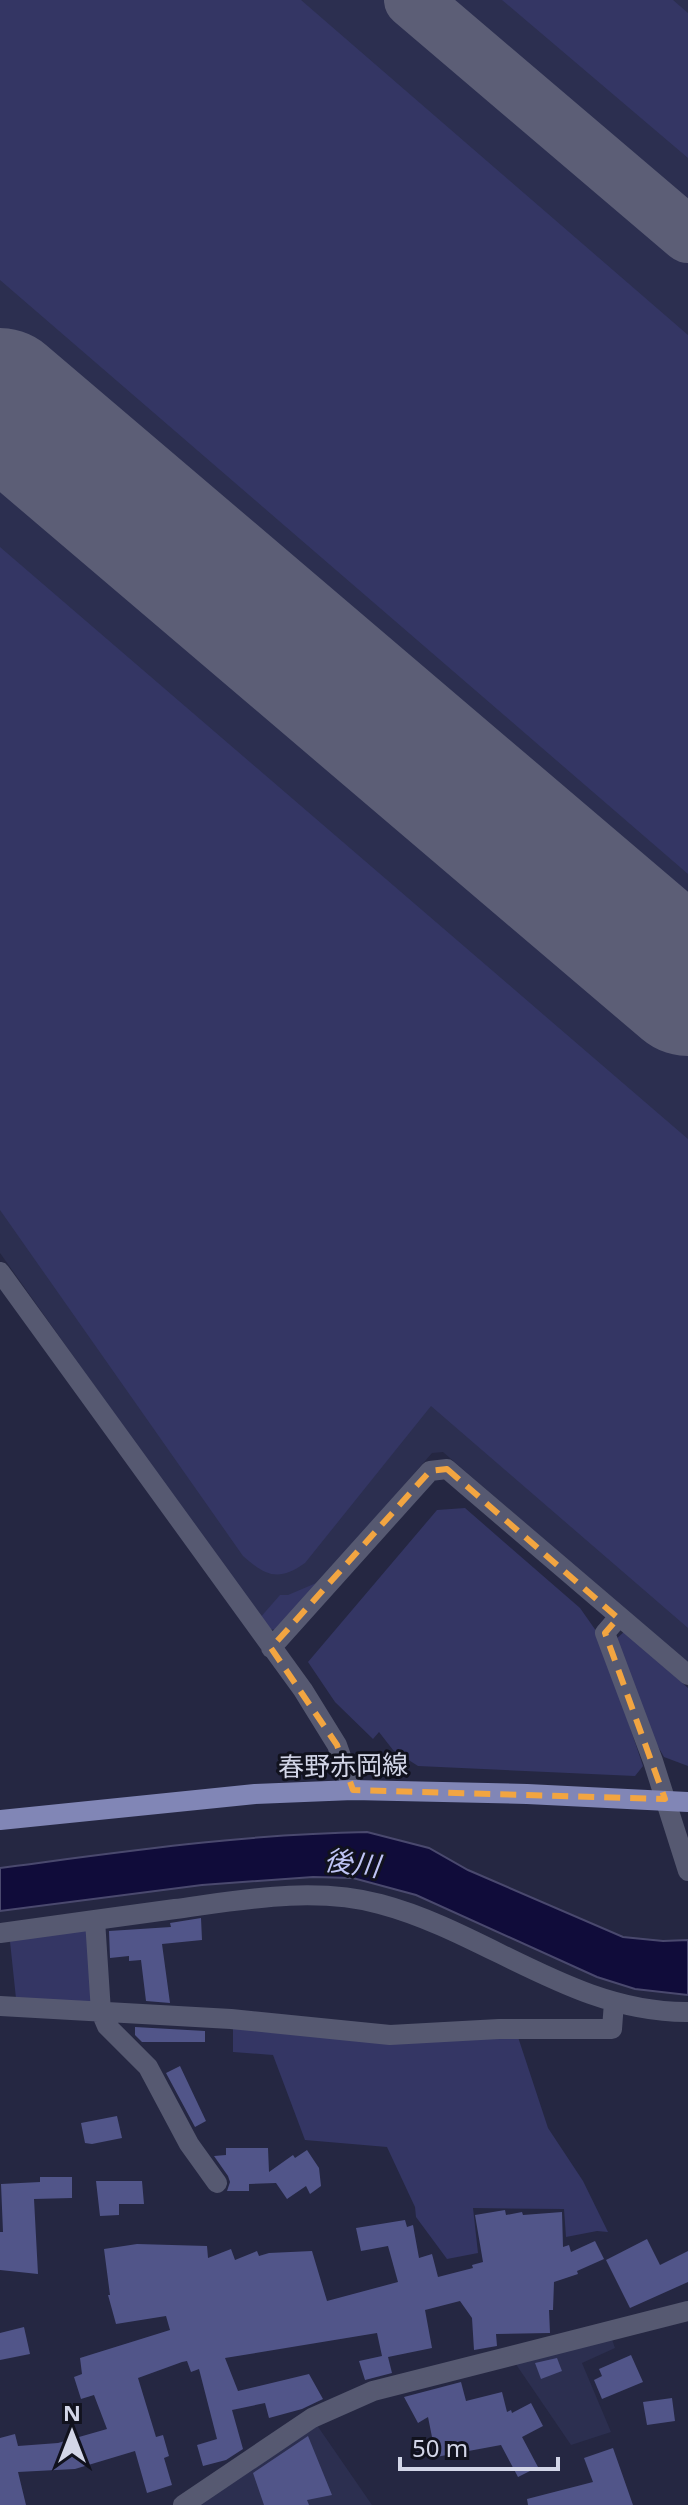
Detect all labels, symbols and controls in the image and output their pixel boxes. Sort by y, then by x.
street label: 春野赤岡線 [278,1746,408,1784]
water label: 後川 [322,1840,385,1885]
north arrow [32,2393,112,2473]
text: N [63,2397,81,2427]
scale bar [400,2421,558,2471]
text: 50 m [412,2431,468,2464]

